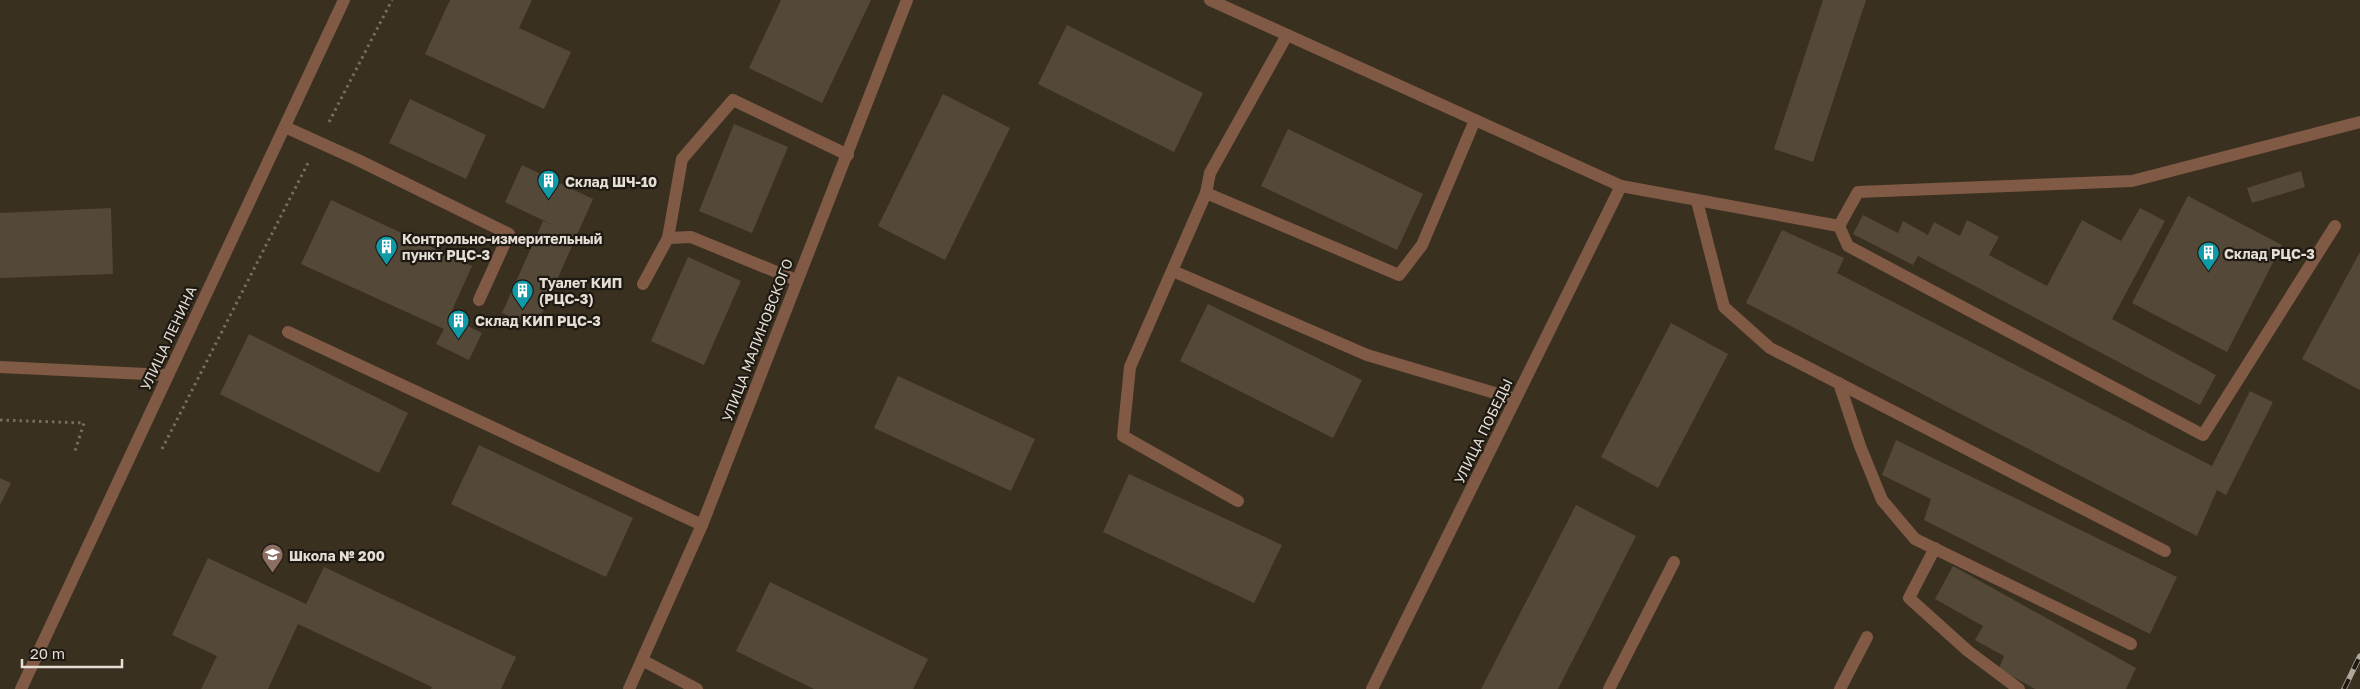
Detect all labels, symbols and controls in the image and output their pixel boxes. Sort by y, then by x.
building icon: Склад ШЧ-10 [537,169,561,200]
place label: Склад ШЧ-10 [565,173,657,190]
place label: Контрольно-измерительный пункт РЦС-3 [402,230,602,263]
building icon: Контрольно-измерительный пункт РЦС-3 [374,234,398,265]
building icon: Склад РЦС-3 [2196,241,2220,272]
place label: Склад РЦС-3 [2224,245,2315,262]
street label: УЛИЦА МАЛИНОВСКОГО [718,256,796,424]
place label: Туалет КИП (РЦС-3) [539,274,622,307]
building icon: Туалет КИП (РЦС-3) [511,278,535,309]
street label: УЛИЦА ЛЕНИНА [136,283,200,393]
building icon: Склад КИП РЦС-3 [447,308,471,339]
place label: Склад КИП РЦС-3 [475,312,601,329]
street label: УЛИЦА ПОБЕДЫ [1450,376,1516,486]
school or university icon: Школа № 200 [261,543,285,574]
place label: Школа № 200 [289,547,385,564]
scale bar [22,636,122,668]
text: 20 m [30,644,65,662]

